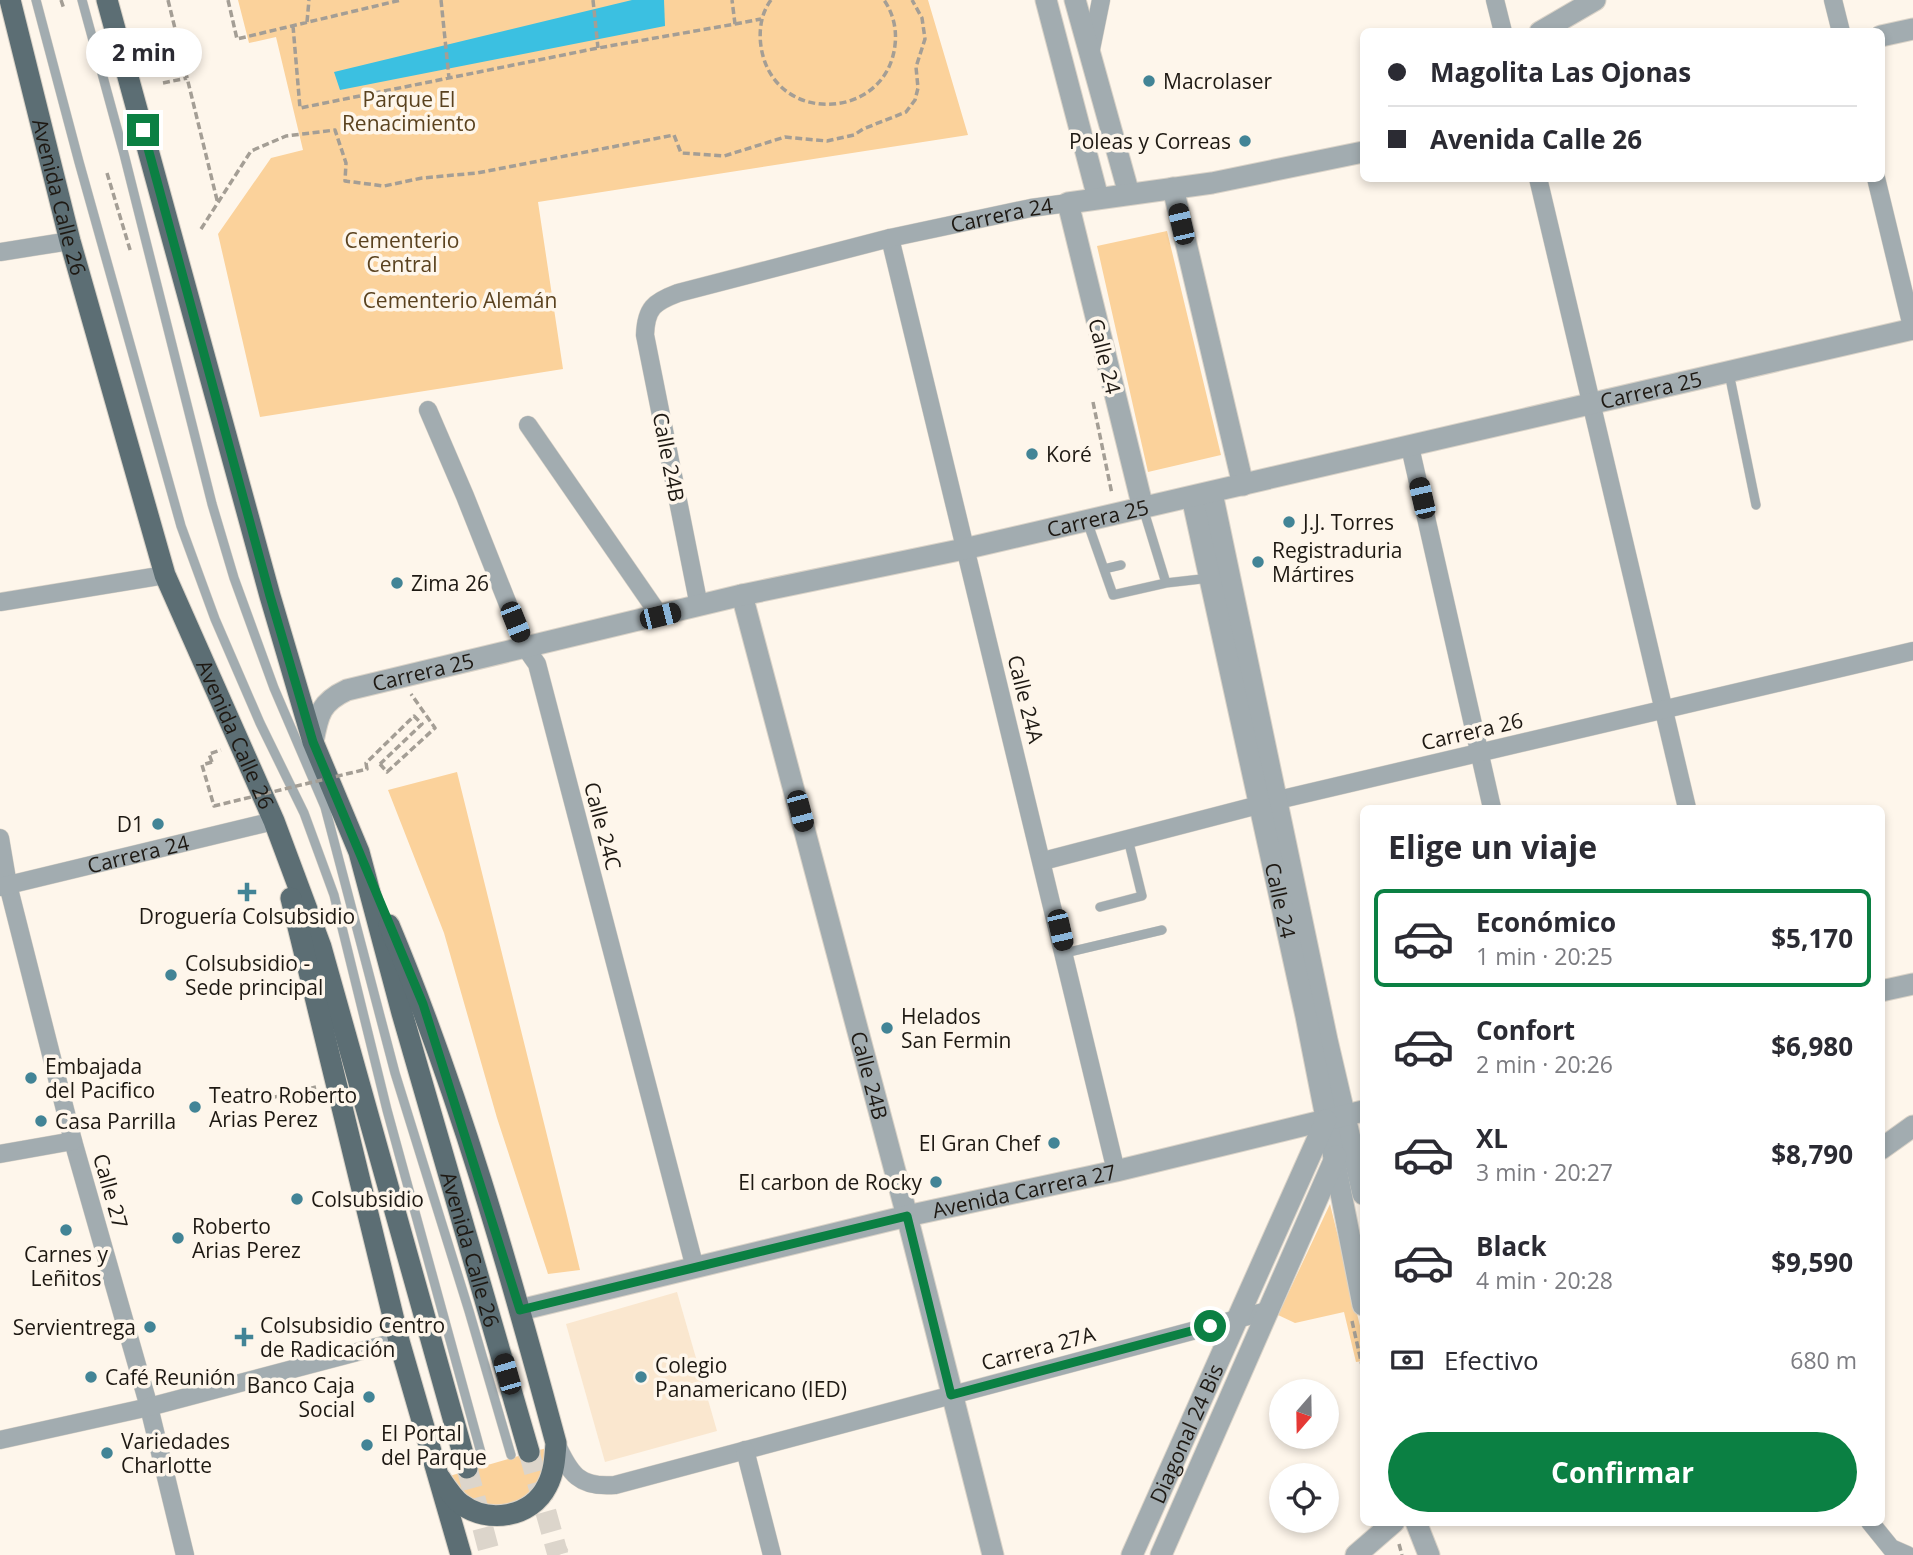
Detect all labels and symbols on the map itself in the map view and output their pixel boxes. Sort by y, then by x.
callout: 2 min [85,29,201,78]
place label: Macrolaser [1163,67,1273,95]
marker: Macrolaser [1141,73,1157,89]
park label: Parque El Renacimiento [342,85,476,137]
route end [127,114,159,146]
street label: Avenida Calle 26 [26,116,93,278]
place label: Poleas y Correas [1069,127,1231,155]
marker: Poleas y Correas [1237,133,1253,149]
street label: Carrera 24 [948,191,1054,239]
car [1167,201,1196,247]
park label: Cementerio Central [345,226,459,278]
park label: Cementerio Alemán [363,286,557,314]
street label: Calle 24 [1082,315,1128,397]
street label: Carrera 25 [1597,364,1705,415]
street label: Calle 24B [647,410,691,504]
place label: Koré [1046,440,1092,468]
marker: Koré [1024,446,1040,462]
car [1408,475,1437,521]
street label: Carrera 25 [1044,493,1151,543]
place label: J.J. Torres [1301,508,1394,536]
marker: J.J. Torres [1281,514,1297,530]
place label: Registraduria Mártires [1272,536,1402,588]
marker: Registraduria Mártires [1250,554,1266,570]
place label: Zima 26 [411,569,489,597]
marker: Zima 26 [389,575,405,591]
car [498,599,533,645]
car [638,601,683,631]
street label: Carrera 25 [369,646,477,697]
street label: Calle 24A [1002,652,1051,747]
street label: Avenida Calle 26 [190,655,281,814]
street label: Carrera 26 [1418,706,1526,756]
street label: Calle 24C [578,779,628,873]
car [785,788,816,834]
place label: D1 [117,810,144,838]
marker: D1 [150,816,166,832]
street label: Carrera 24 [84,828,192,879]
street label: Calle 24 [1259,860,1303,941]
marker: Droguería Colsubsidio [239,884,255,900]
place label: Droguería Colsubsidio [139,902,355,930]
car [1046,907,1075,953]
place label: Colsubsidio - Sede principal [185,949,323,1001]
marker: Colsubsidio - Sede principal [163,967,179,983]
place label: Helados San Fermin [901,1002,1011,1054]
marker: Helados San Fermin [879,1020,895,1036]
street label: Calle 24B [844,1028,895,1123]
place label: Embajada del Pacifico [45,1052,155,1104]
marker: Embajada del Pacifico [23,1070,39,1086]
place label: Teatro Roberto Arias Perez [209,1081,357,1133]
marker: Teatro Roberto Arias Perez [187,1099,203,1115]
place label: Casa Parrilla [55,1107,176,1135]
marker: Casa Parrilla [33,1113,49,1129]
place label: El Gran Chef [919,1129,1042,1157]
marker: El Gran Chef [1046,1135,1062,1151]
street label: Calle 27 [87,1150,135,1232]
street label: Avenida Carrera 27 [929,1157,1119,1224]
street label: Avenida Calle 26 [435,1168,506,1330]
place label: El carbon de Rocky [738,1168,922,1196]
marker: El carbon de Rocky [928,1174,944,1190]
place label: Colsubsidio [311,1185,424,1213]
marker: Colsubsidio [289,1191,305,1207]
place label: Roberto Arias Perez [192,1212,301,1264]
marker: Carnes y Leñitos [58,1222,74,1238]
marker: Roberto Arias Perez [170,1230,186,1246]
place label: Carnes y Leñitos [24,1240,109,1292]
route start [1194,1310,1226,1342]
place label: Colsubsidio Centro de Radicación [260,1311,445,1363]
place label: Servientrega [13,1313,136,1341]
marker: Servientrega [142,1319,158,1335]
street label: Carrera 27A [978,1319,1099,1377]
marker: Colsubsidio Centro de Radicación [234,1327,254,1347]
car [492,1351,523,1397]
place label: Colegio Panamericano (IED) [655,1351,847,1403]
street label: Diagonal 24 Bis [1143,1359,1230,1508]
place label: Café Reunión [105,1363,236,1391]
marker: Café Reunión [83,1369,99,1385]
marker: Colegio Panamericano (IED) [633,1369,649,1385]
place label: Banco Caja Social [247,1371,355,1423]
north arrow [1269,1379,1339,1449]
marker: Banco Caja Social [361,1389,377,1405]
place label: El Portal del Parque [381,1419,487,1471]
place label: Variedades Charlotte [121,1427,230,1479]
marker: El Portal del Parque [359,1437,375,1453]
marker: Variedades Charlotte [99,1445,115,1461]

